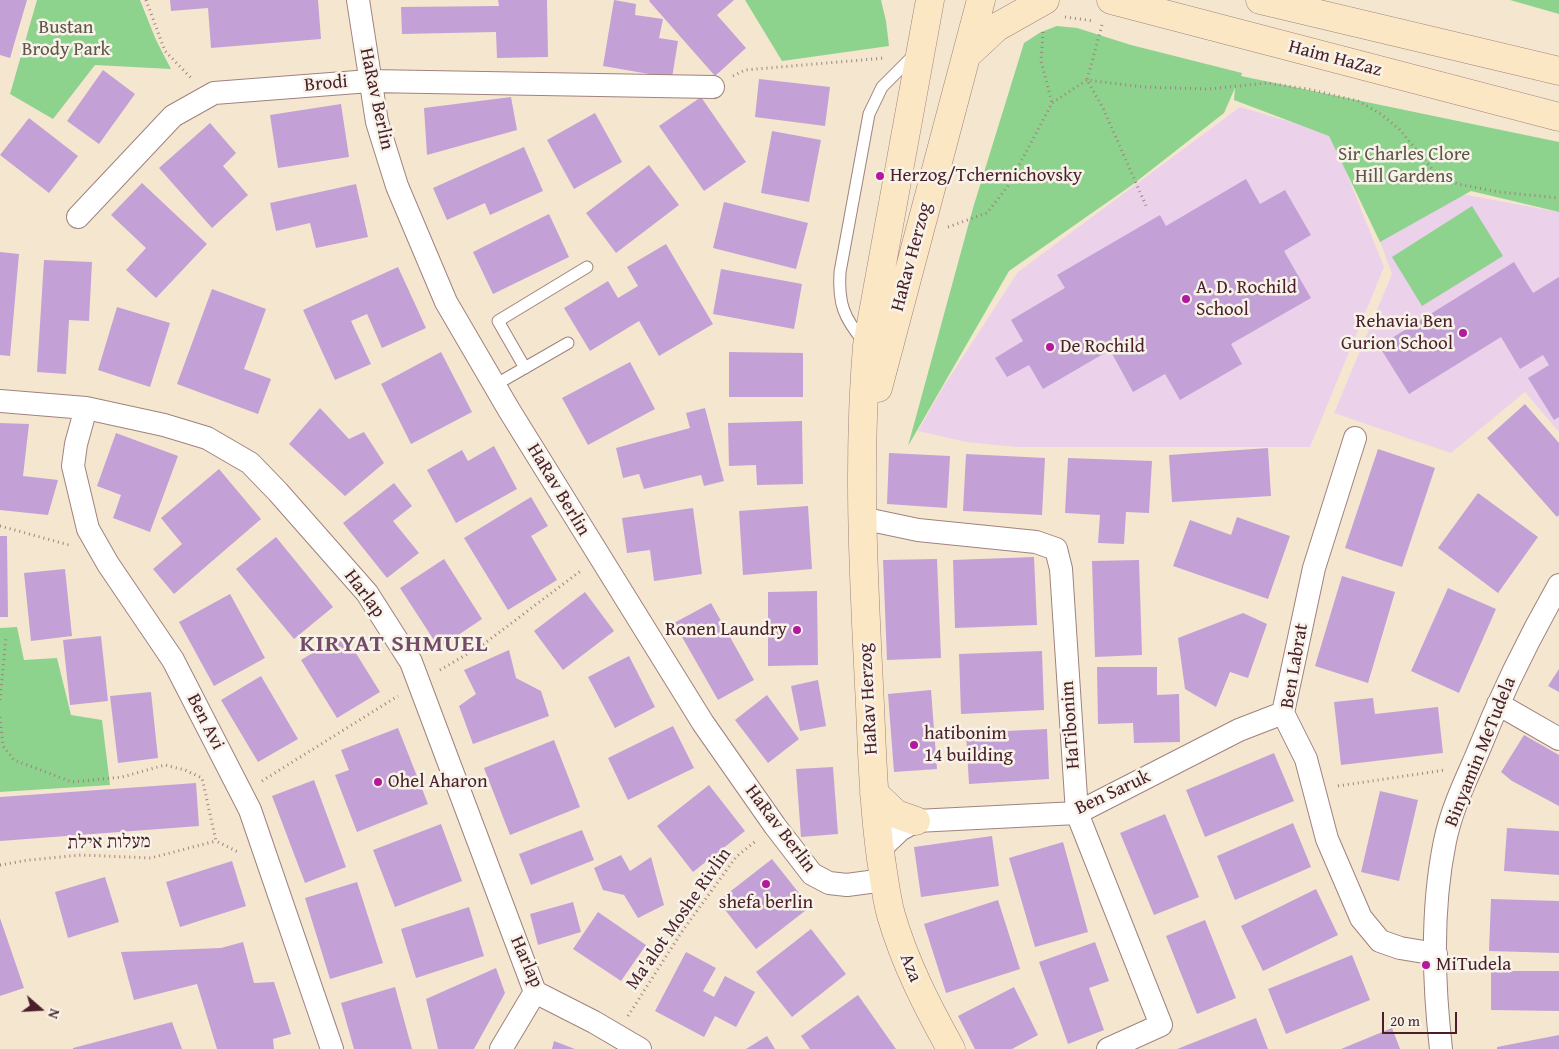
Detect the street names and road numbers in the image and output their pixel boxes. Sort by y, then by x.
street label: Haim HaZaz [1286,36,1384,82]
street label: HaRav Berlin [354,46,398,152]
street label: Brodi [303,71,349,97]
street label: HaRav Herzog [887,200,937,314]
street label: HaRav Berlin [522,440,594,540]
street label: Harlap [339,566,389,622]
street label: Ben Labrat [1276,622,1314,710]
street label: HaRav Herzog [855,643,883,755]
street label: Binyamin MeTudela [1441,674,1521,830]
street label: HaTibonim [1057,680,1085,770]
street label: Ben Avi [181,690,229,754]
street label: Ben Saruk [1072,766,1154,820]
street label: HaRav Berlin [740,781,820,877]
street label: מעלות אילת [67,831,151,855]
street label: Ma'alot Moshe Rivlin [621,844,737,994]
street label: Harlap [505,933,547,991]
street label: Aza [894,950,926,986]

